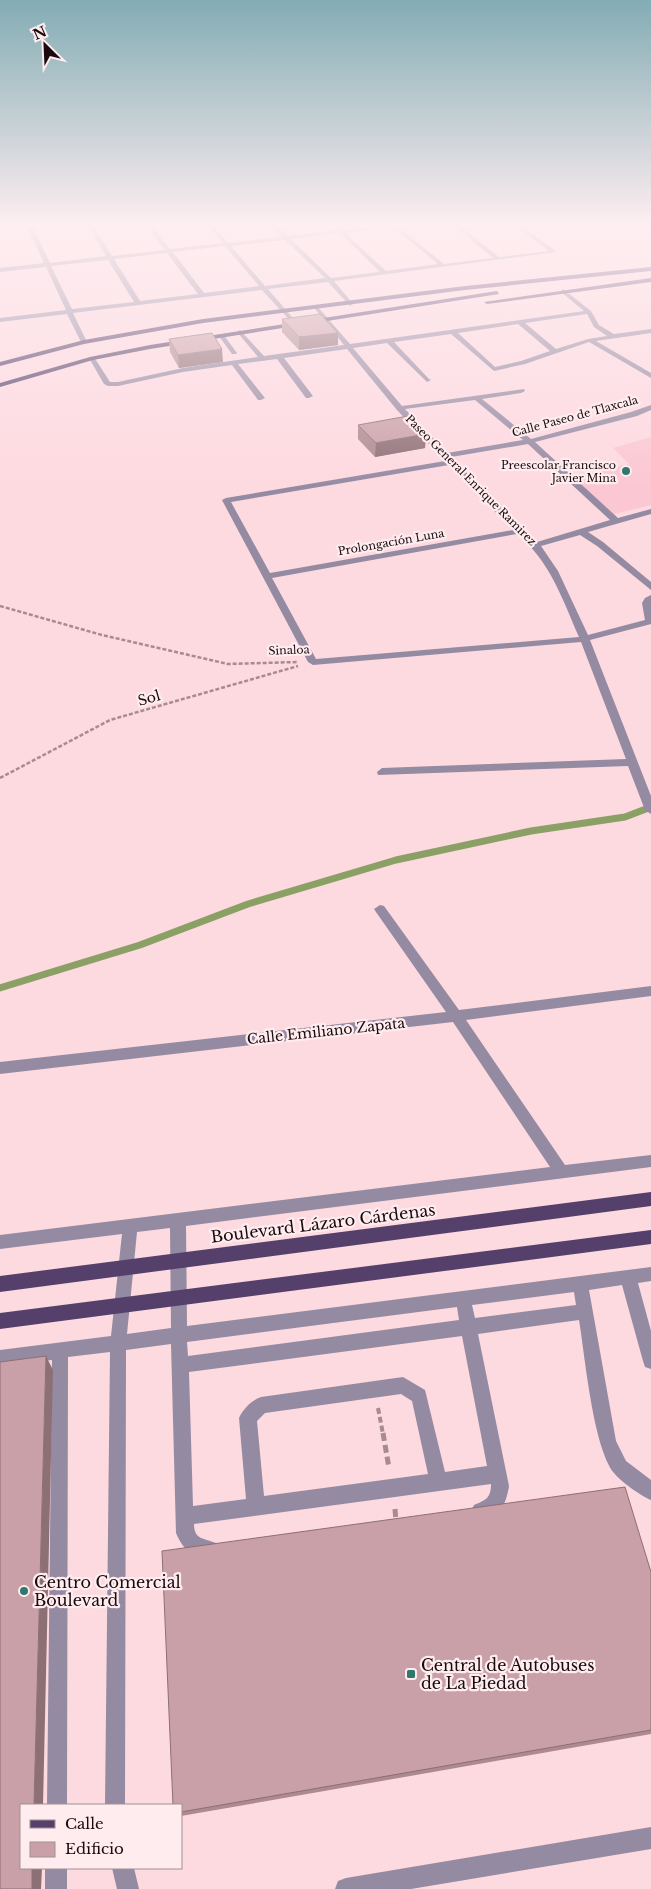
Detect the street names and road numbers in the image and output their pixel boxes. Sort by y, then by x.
street label: Calle Paseo de Tlaxcala [510,392,640,440]
street label: Paseo General Enrique Ramirez [403,412,539,548]
street label: Prolongación Luna [337,526,446,558]
street label: Sinaloa [268,642,311,658]
street label: Sol [136,686,163,710]
street label: Calle Emiliano Zapata [246,1014,406,1048]
street label: Boulevard Lázaro Cárdenas [210,1199,436,1247]

